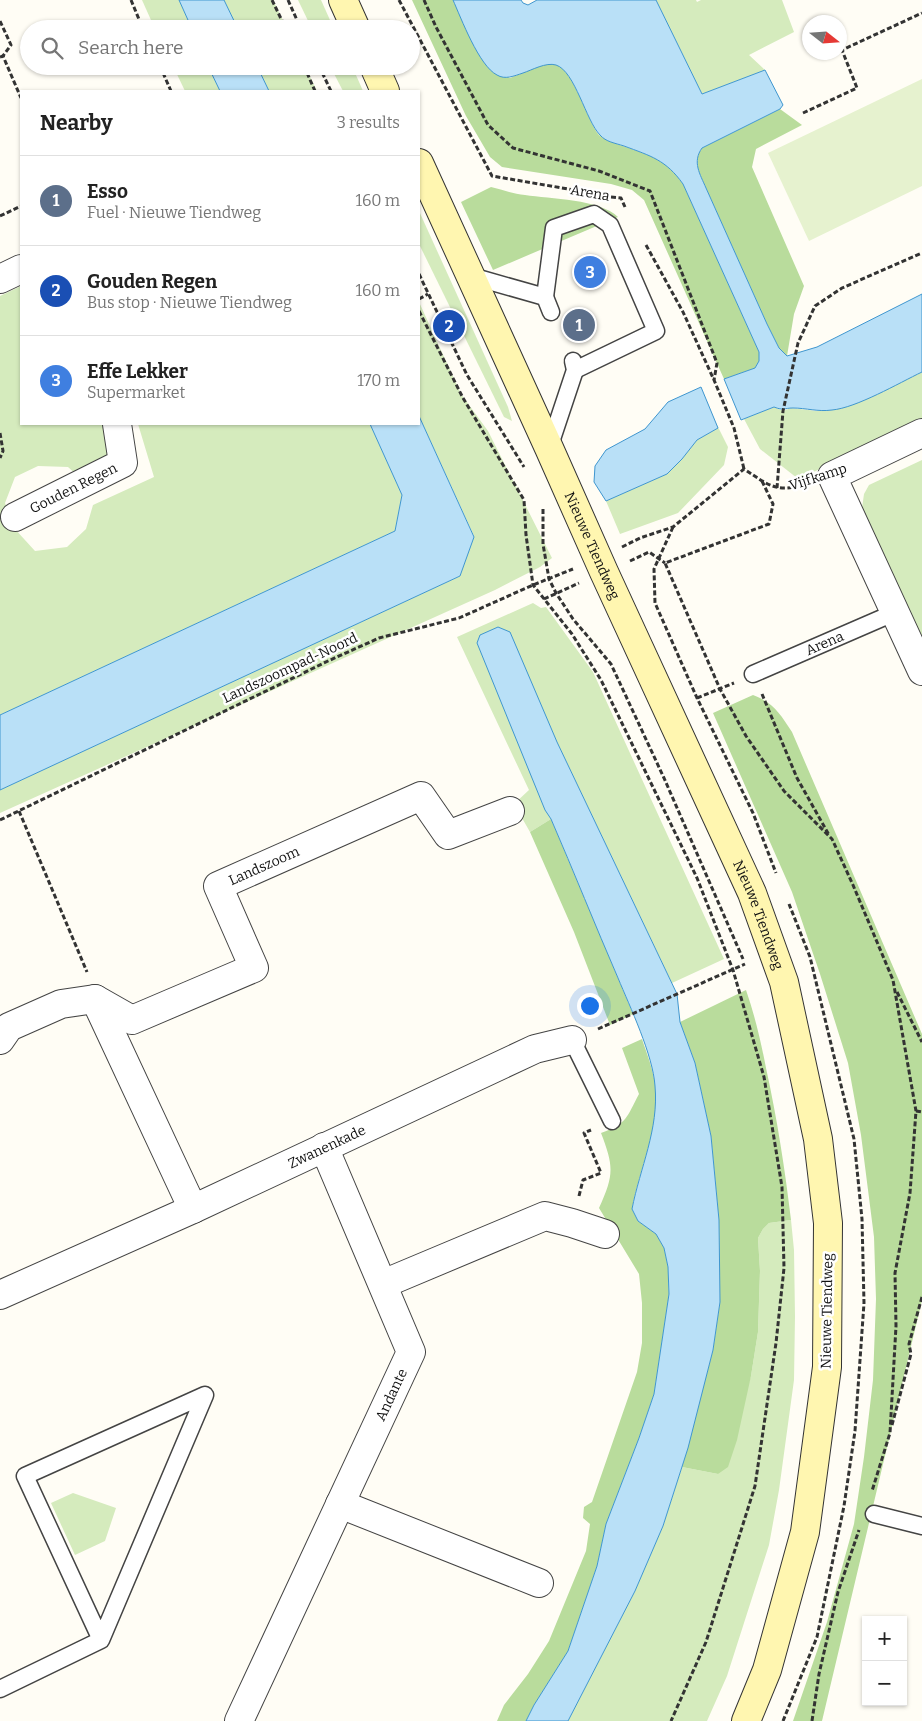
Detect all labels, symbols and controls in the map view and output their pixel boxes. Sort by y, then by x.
north arrow [802,15,847,60]
search box [20,20,420,75]
icon: search [38,34,66,62]
text: Search here [78,36,183,59]
text: Nearby [40,110,113,136]
text: 3 results [337,113,400,132]
text: Esso [87,180,128,203]
street label: Arena [569,181,611,205]
text: 1 [53,191,59,210]
text: 160 m [355,191,400,210]
text: Fuel · Nieuwe Tiendweg [87,203,261,222]
pin: 3 [574,253,606,291]
text: Gouden Regen [87,270,217,293]
text: 2 [51,281,61,300]
text: 160 m [355,281,400,300]
text: Bus stop · Nieuwe Tiendweg [87,293,292,312]
pin: 1 [563,306,595,344]
pin: 2 [433,307,465,345]
text: Effe Lekker [87,360,188,383]
text: 3 [51,371,61,390]
text: 170 m [357,371,400,390]
text: Supermarket [87,383,185,402]
street label: Gouden Regen [27,459,120,517]
street label: Vijfkamp [787,460,849,494]
street label: Nieuwe Tiendweg [561,489,624,602]
street label: Arena [803,627,846,659]
street label: Landszoompad-Noord [220,629,360,707]
street label: Landszoom [226,842,302,889]
street label: Nieuwe Tiendweg [729,857,787,972]
your location [577,993,603,1019]
street label: Zwanenkade [285,1121,368,1172]
street label: Nieuwe Tiendweg [817,1253,837,1369]
street label: Andante [372,1366,411,1424]
map controls [862,1616,907,1706]
button: + [862,1616,907,1661]
button: − [862,1661,907,1706]

